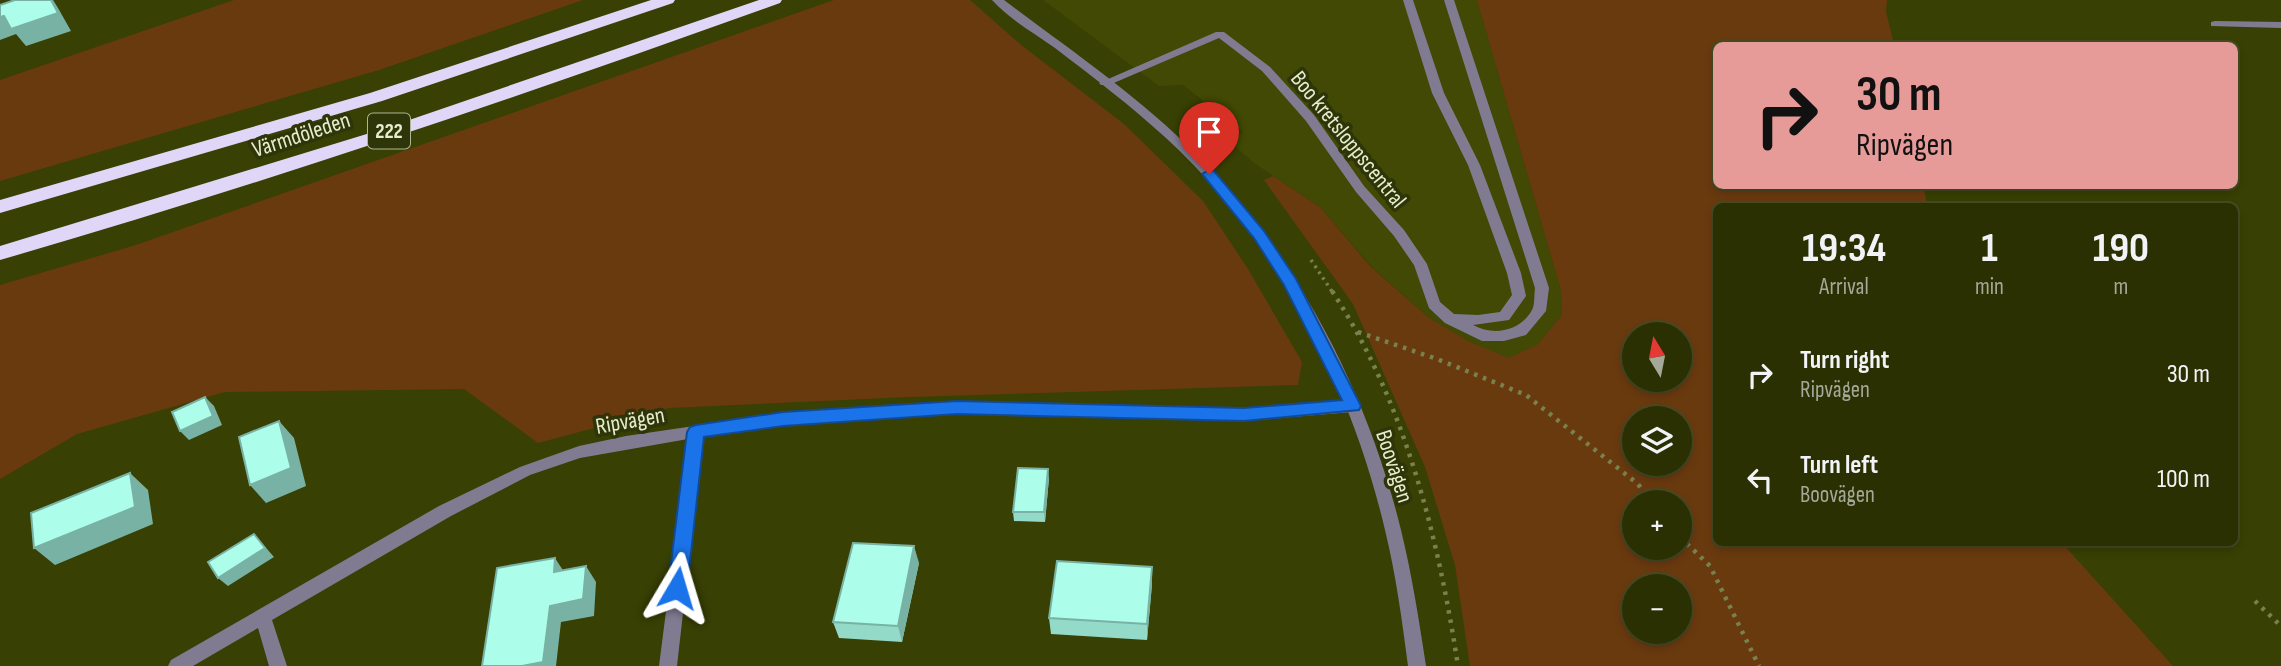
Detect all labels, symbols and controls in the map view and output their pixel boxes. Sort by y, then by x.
street label: Boo kretsloppscentral [1284,65,1412,214]
text: 30 m [1856,66,1941,125]
icon: right [1741,70,1832,161]
pin [1179,102,1239,174]
street label: Värmdöleden [249,106,354,164]
icon: arrive [1190,113,1228,151]
road number: 222 [368,114,410,148]
text: Ripvägen [1856,126,1953,165]
text: 19:34 [1802,223,1886,274]
text: 1 [1981,223,1998,274]
text: 190 [2093,223,2149,274]
text: Arrival [1819,273,1869,301]
text: min [1975,273,2004,301]
text: m [2114,273,2128,301]
north arrow [1622,322,1692,392]
map controls [1622,322,1692,644]
text: Turn right [1800,345,1889,376]
icon: right [1741,356,1779,394]
text: 30 m [2167,359,2210,390]
text: Ripvägen [1800,376,1870,404]
street label: Ripvägen [593,401,667,441]
button: layers [1622,406,1692,476]
street label: Boovägen [1369,426,1419,506]
text: Turn left [1800,450,1878,481]
icon: left [1741,461,1779,499]
text: 100 m [2157,464,2210,495]
text: Boovägen [1800,481,1875,509]
button: + [1622,490,1692,560]
position arrow [640,551,714,625]
button: − [1622,574,1692,644]

